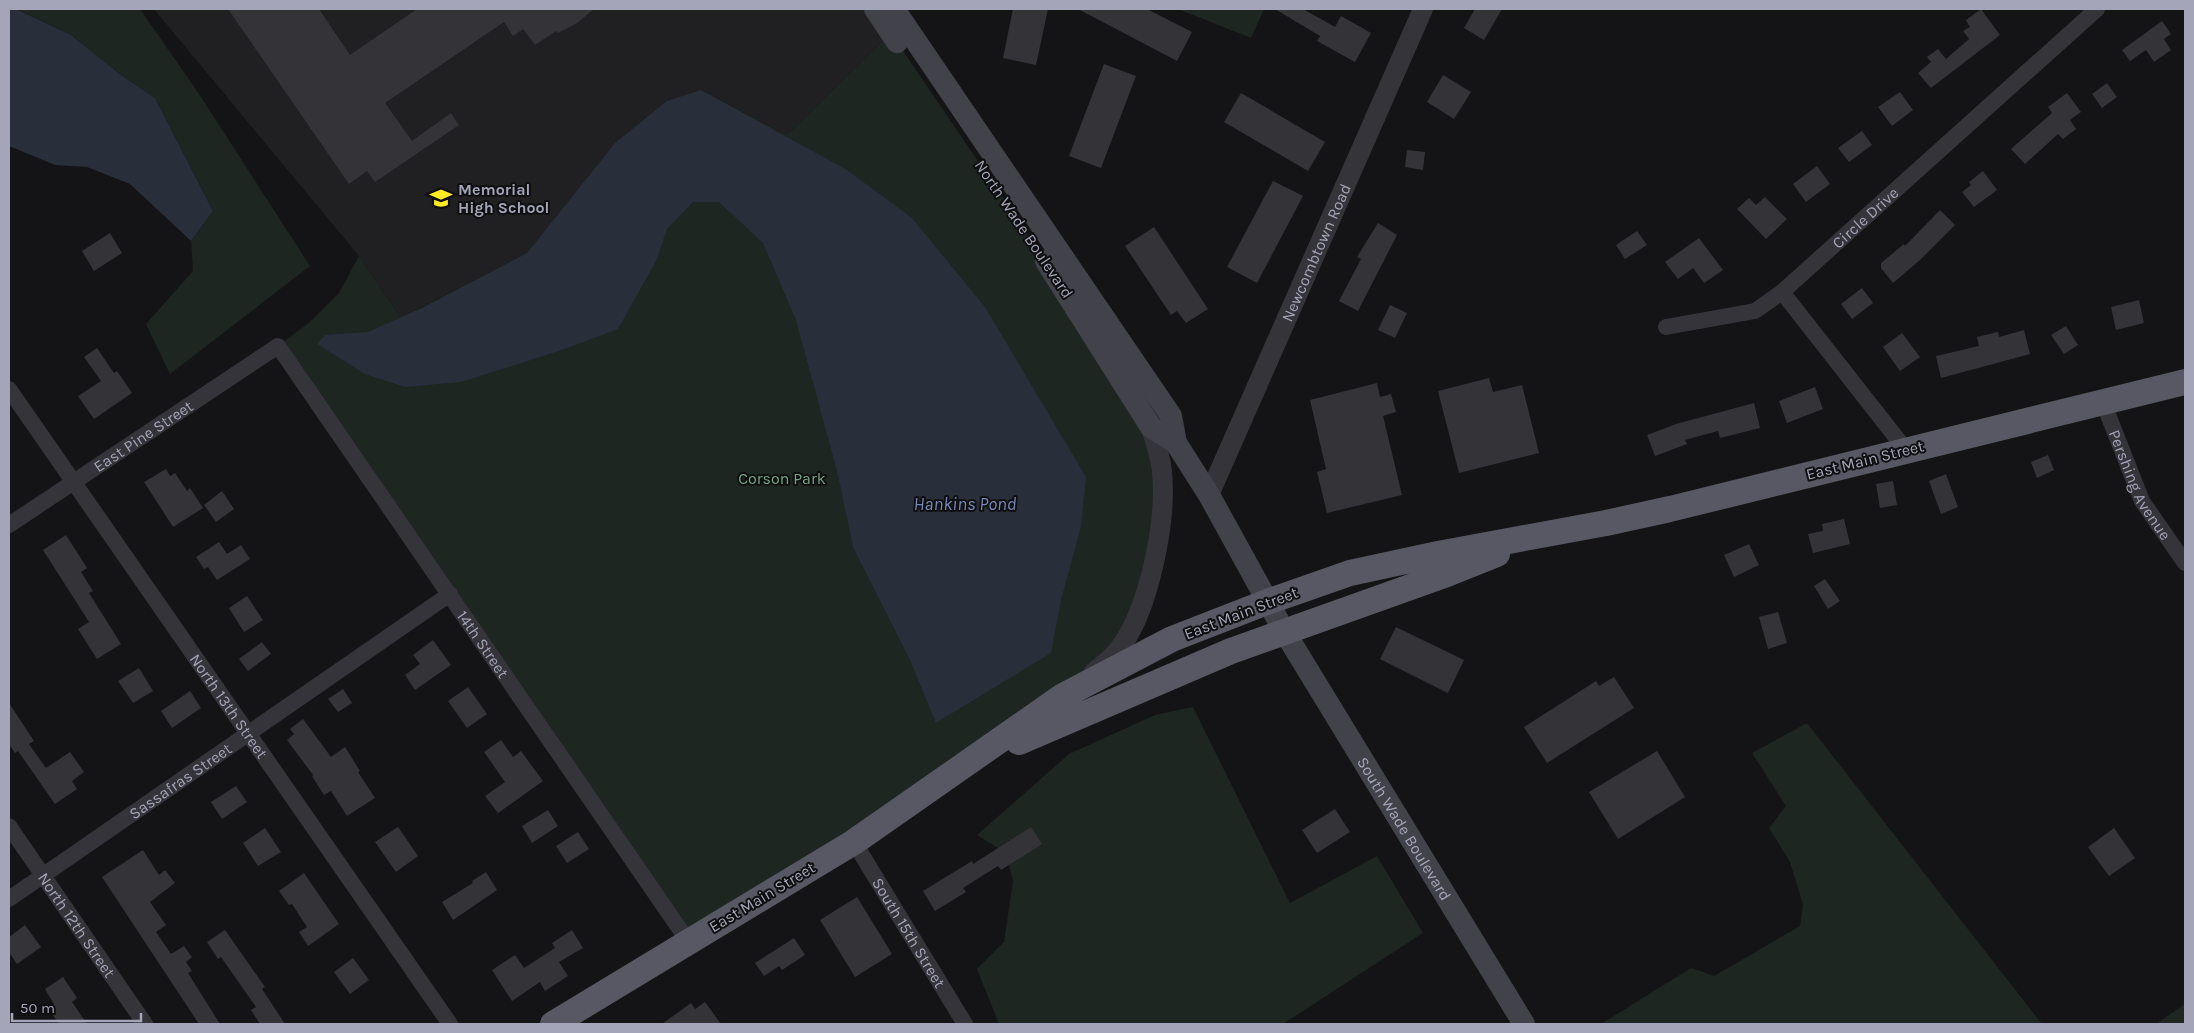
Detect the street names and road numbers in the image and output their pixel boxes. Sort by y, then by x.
street label: North Wade Boulevard [971,156,1077,302]
street label: Newcombtown Road [1277,180,1354,324]
street label: Circle Drive [1828,183,1902,252]
street label: East Pine Street [90,396,196,476]
street label: Pershing Avenue [2105,427,2175,543]
street label: East Main Street [1804,436,1926,484]
street label: East Main Street [1181,583,1301,643]
street label: 14th Street [453,607,513,681]
street label: North 13th Street [186,650,272,762]
street label: Sassafras Street [125,739,235,823]
street label: South Wade Boulevard [1353,753,1456,904]
street label: East Main Street [705,858,819,936]
street label: North 12th Street [34,869,120,981]
street label: South 15th Street [868,874,950,991]

